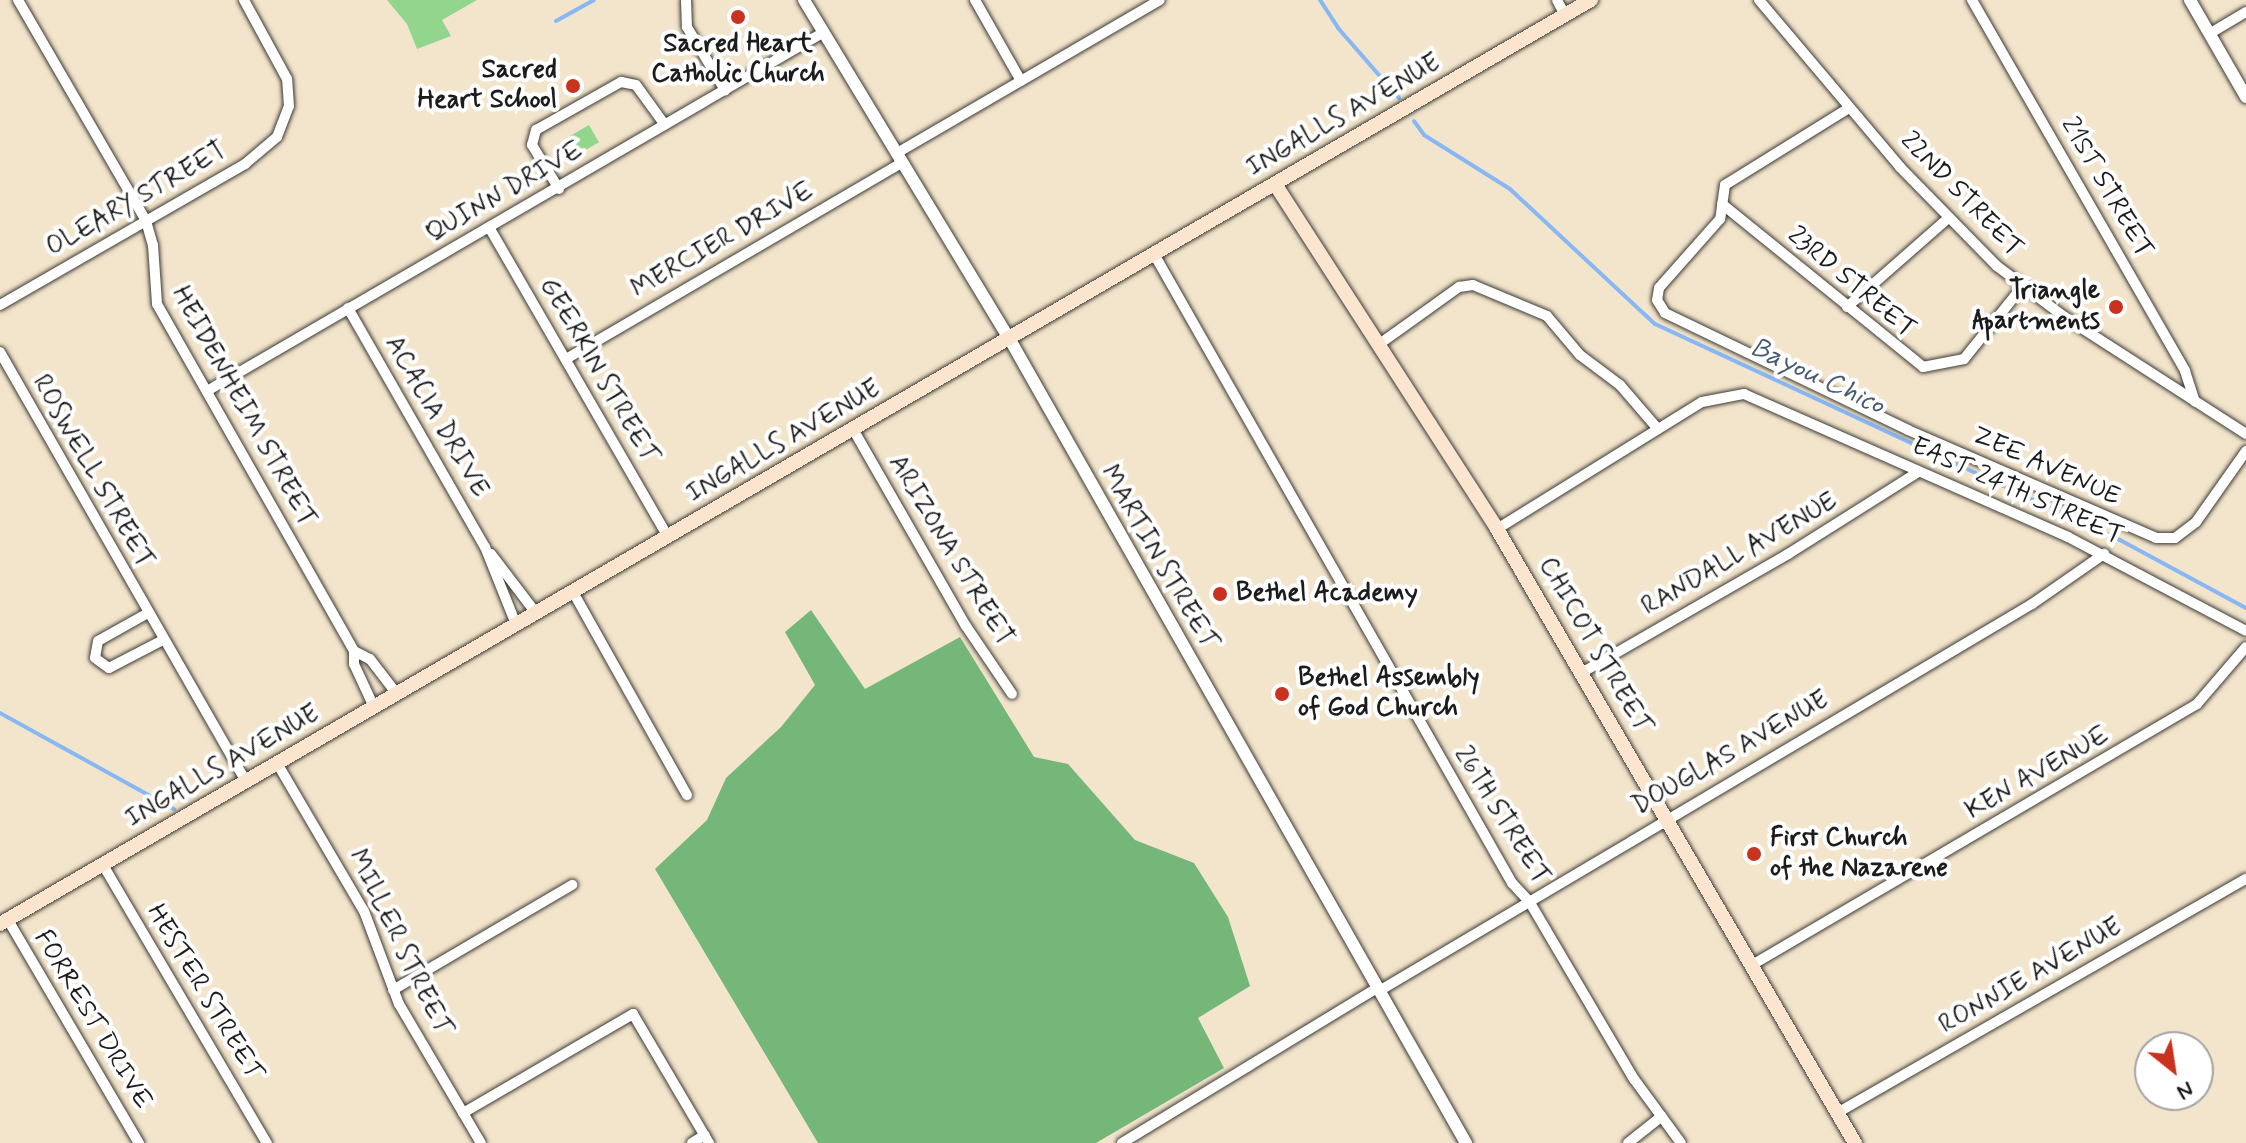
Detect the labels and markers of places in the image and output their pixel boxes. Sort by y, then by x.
marker: Sacred Heart Catholic Church [729,8,747,26]
place label: Sacred Heart Catholic Church [648,29,828,90]
place label: Sacred Heart School [418,55,557,116]
marker: Sacred Heart School [564,77,582,95]
place label: Triangle Apartments [1972,276,2100,338]
marker: Triangle Apartments [2107,298,2125,316]
place label: Bethel Academy [1236,578,1419,610]
marker: Bethel Academy [1211,585,1229,603]
place label: Bethel Assembly of God Church [1298,663,1487,724]
marker: Bethel Assembly of God Church [1273,685,1291,703]
place label: First Church of the Nazarene [1770,823,1947,884]
marker: First Church of the Nazarene [1745,845,1763,863]

